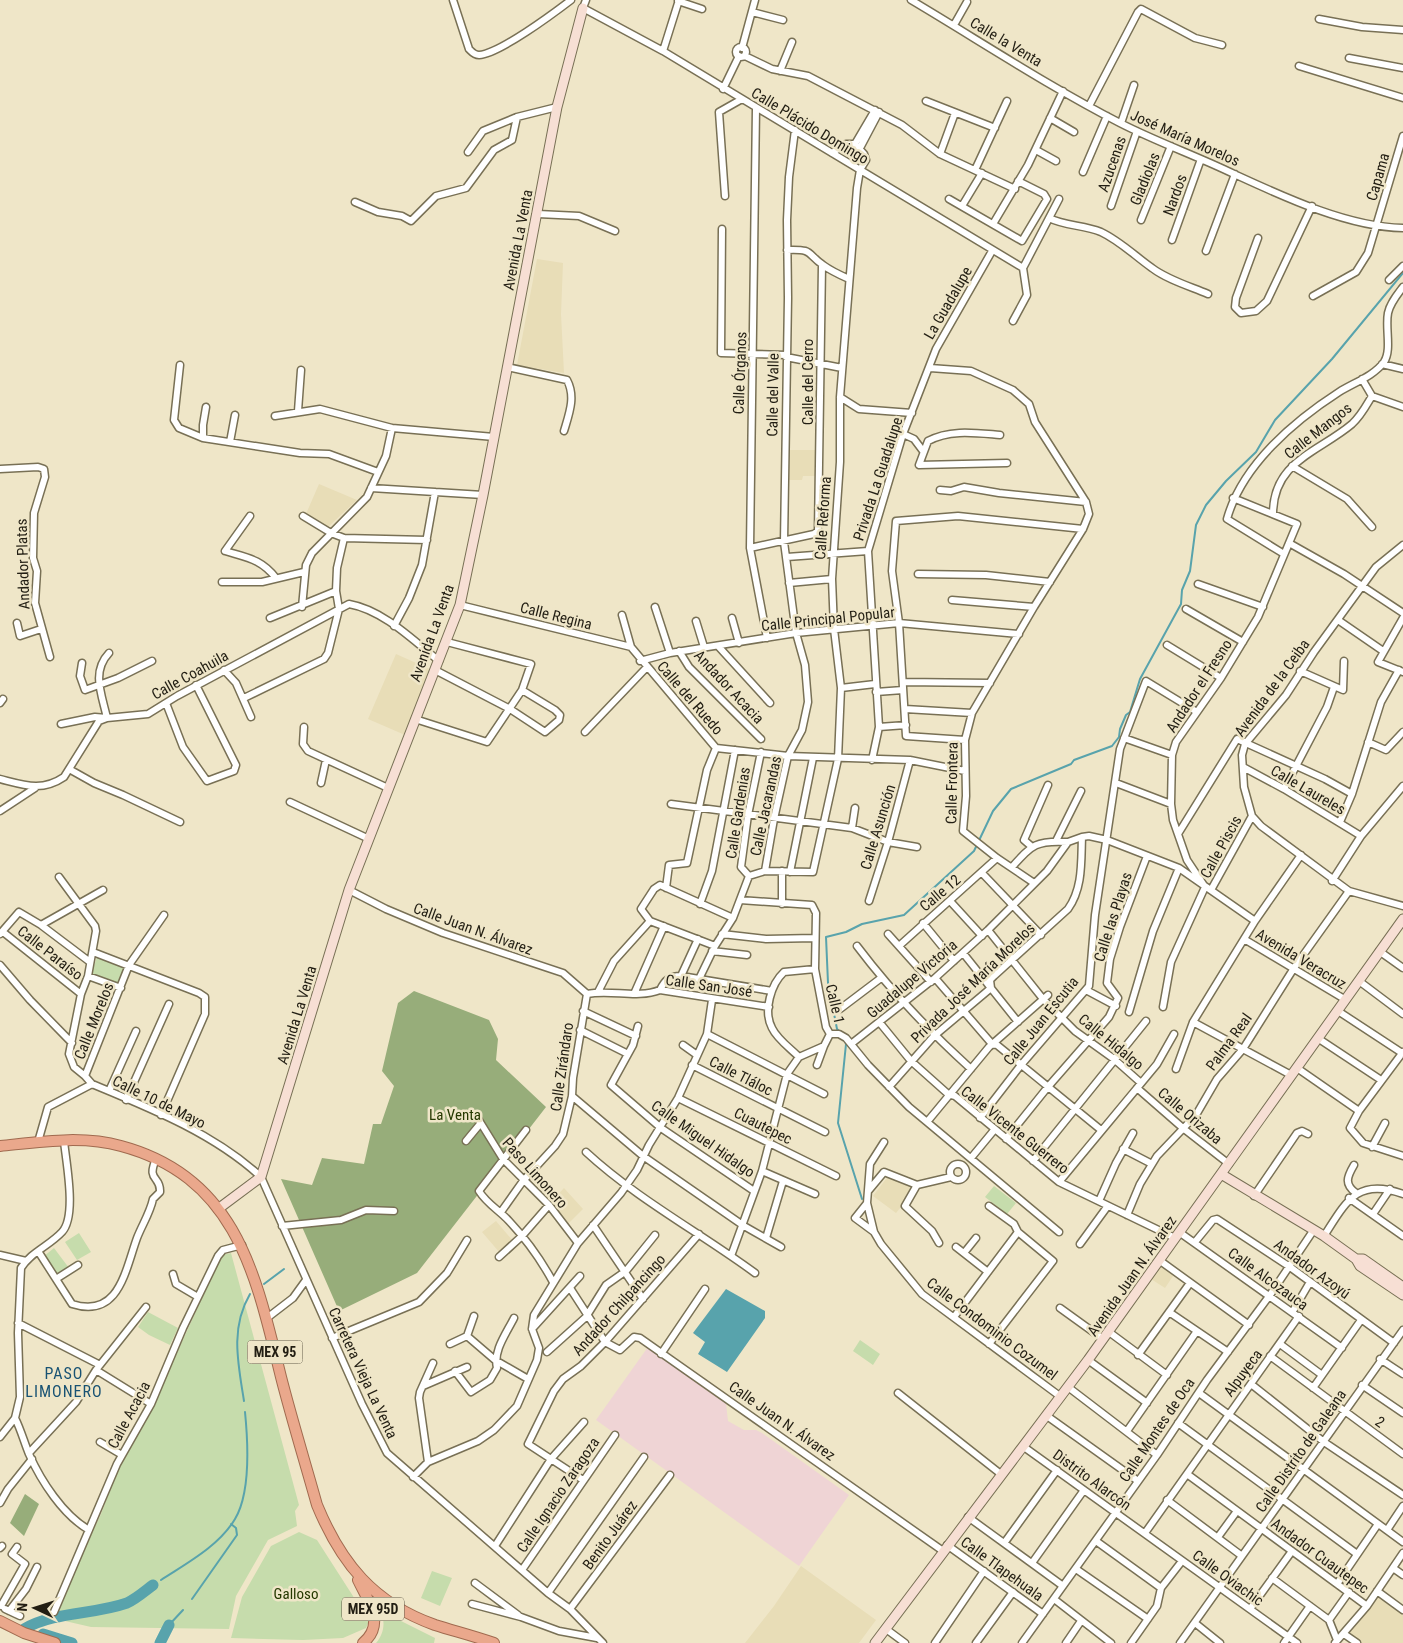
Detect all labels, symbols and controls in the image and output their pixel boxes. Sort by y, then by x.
street label: Calle la Venta [967,13,1045,71]
street label: Calle Plácido Domingo [748,84,872,168]
street label: José María Morelos [1128,106,1242,170]
street label: Azucenas [1094,134,1130,194]
street label: Gladiolas [1126,150,1164,208]
street label: Capama [1363,151,1393,203]
street label: Nardos [1159,172,1191,218]
street label: Avenida La Venta [499,188,537,292]
street label: La Guadalupe [920,264,976,342]
street label: Calle Órganos [730,331,750,415]
street label: Calle del Cerro [799,339,817,425]
street label: Calle del Valle [763,353,783,437]
street label: Calle Mangos [1281,399,1355,463]
street label: Privada La Guadalupe [850,415,906,543]
street label: Calle Reforma [811,476,835,560]
street label: Andador Platas [12,518,34,610]
street label: Avenida La Venta [406,582,458,684]
street label: Calle Regina [518,598,594,634]
street label: Calle Principal Popular [760,603,896,635]
street label: Andador el Fresno [1162,636,1236,736]
street label: Avenida de la Ceiba [1231,636,1313,740]
street label: Calle Coahuila [149,647,231,703]
street label: Andador Acacia [690,647,768,727]
street label: Calle del Ruedo [653,658,727,738]
street label: Calle Frontera [942,742,962,824]
street label: Calle Jacarandas [747,754,785,858]
street label: Calle Laureles [1267,761,1349,819]
street label: Calle Gardenias [722,766,754,860]
street label: Calle Asunción [856,782,900,872]
street label: Calle Piscis [1196,812,1246,881]
street label: Calle las Playas [1090,870,1136,964]
street label: Calle 12 [916,871,964,915]
street label: Calle Juan N. Álvarez [411,899,535,959]
street label: Privada José María Morelos [907,919,1039,1047]
street label: Calle Paraíso [14,922,86,984]
street label: Avenida Veracruz [1253,925,1349,993]
street label: Guadalupe Victoria [863,936,961,1022]
street label: Avenida La Venta [273,964,321,1066]
street label: Calle San José [664,971,754,1001]
street label: Calle Juan Escutia [1000,973,1082,1069]
street label: Calle Morelos [70,980,118,1062]
street label: Calle 1 [822,982,848,1026]
street label: Calle Hidalgo [1075,1010,1147,1074]
street label: Palma Real [1202,1010,1256,1074]
street label: Calle Zirándaro [547,1021,577,1113]
street label: Calle Tláloc [706,1052,776,1100]
street label: Calle 10 de Mayo [110,1072,208,1132]
street label: Calle Vicente Guerrero [957,1082,1073,1178]
street label: Calle Orizaba [1154,1084,1226,1148]
street label: Calle Miguel Hidalgo [648,1097,758,1181]
street label: Cuautepec [731,1104,795,1148]
park label: La Venta [429,1106,481,1124]
street label: Paso Limonero [499,1134,571,1212]
street label: Avenida Juan N. Álvarez [1084,1212,1180,1340]
street label: Andador Azoyú [1270,1235,1354,1303]
street label: Calle Alcozauca [1224,1244,1312,1314]
street label: Andador Chilpancingo [569,1250,669,1360]
street label: Calle Condominio Cozumel [923,1274,1061,1384]
street label: Carretera Vieja La Venta [325,1305,401,1441]
road number: MEX 95 [248,1340,302,1364]
street label: Alpuyeca [1220,1346,1266,1400]
district label: PASO LIMONERO [25,1364,103,1401]
street label: Calle Montes de Oca [1115,1374,1199,1486]
street label: Calle Acacia [104,1378,154,1452]
street label: Calle Juan N. Álvarez [725,1378,839,1464]
street label: Calle Distrito de Galeana [1252,1386,1350,1516]
street label: 2 [1372,1413,1388,1431]
street label: Calle Ignacio Zaragoza [513,1434,603,1556]
street label: Distrito Alarcón [1049,1446,1135,1514]
street label: Benito Juárez [579,1497,641,1573]
street label: Andador Cuautepec [1268,1514,1372,1598]
street label: Calle Tlapehuala [957,1533,1047,1605]
street label: Calle Oviachic [1189,1546,1267,1610]
north arrow [10,1583,60,1633]
park label: Galloso [274,1585,318,1603]
road number: MEX 95D [342,1598,404,1620]
text: N [14,1602,30,1612]

